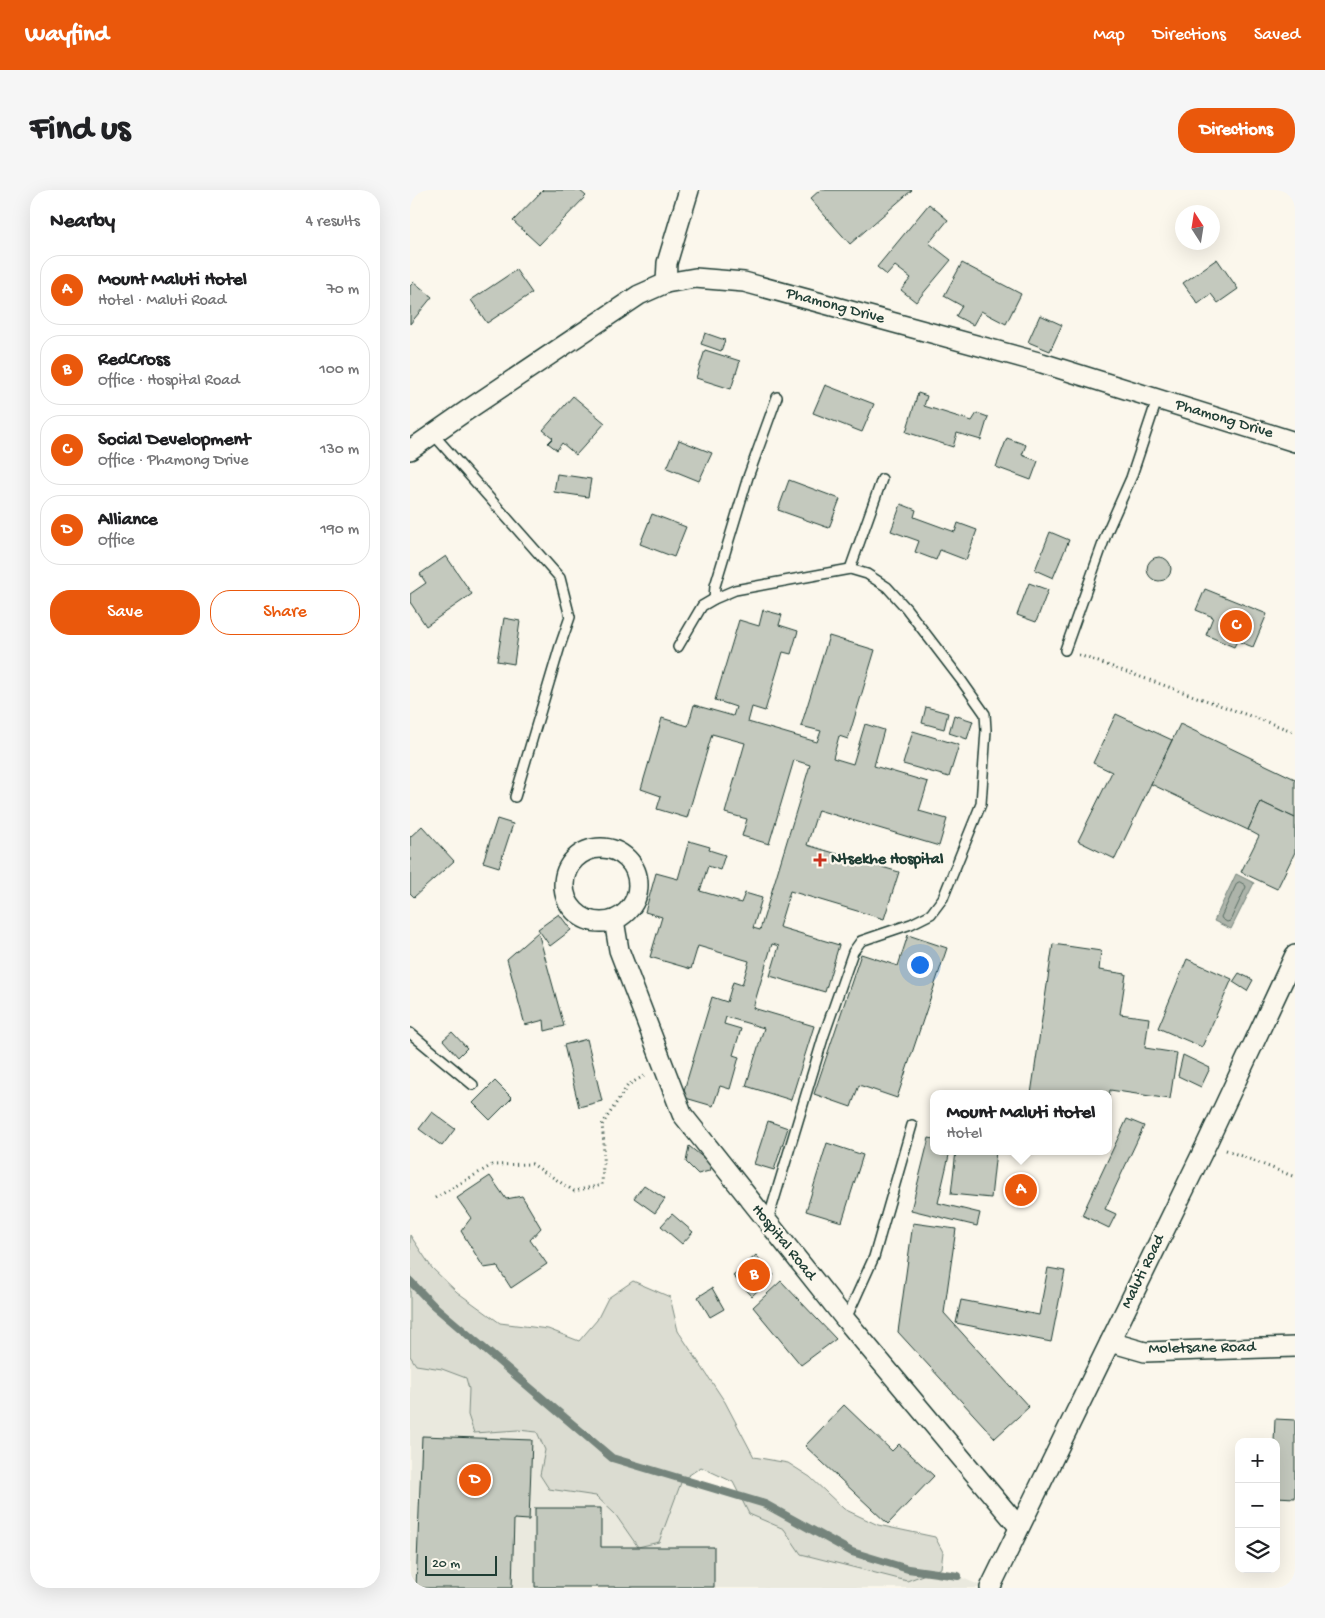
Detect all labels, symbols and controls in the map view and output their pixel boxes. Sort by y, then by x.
text: Wayfind [25,21,109,50]
text: Map [1093,25,1125,46]
text: Directions [1153,25,1226,46]
text: Saved [1254,25,1300,46]
button: Directions [1178,108,1295,153]
text: Find us [30,110,130,151]
north arrow [1175,205,1220,250]
text: Nearby [50,210,115,235]
text: 4 results [305,213,360,232]
text: Mount Maluti Hotel [98,269,247,292]
text: A [62,281,72,300]
text: 70 m [326,281,359,300]
street label: Phamong Drive [783,284,887,329]
text: Hotel · Maluti Road [98,292,226,311]
text: RedCross [98,349,170,372]
text: B [63,361,71,380]
text: 100 m [319,361,359,380]
text: Office · Hospital Road [98,372,240,391]
street label: Phamong Drive [1172,396,1276,444]
text: Social Development [98,429,250,452]
text: C [63,441,71,460]
text: 130 m [320,441,359,460]
text: Office · Phamong Drive [98,452,249,471]
text: Alliance [98,509,158,532]
text: D [62,521,72,540]
text: 190 m [320,521,359,540]
text: Office [98,532,135,551]
button: Save [50,590,200,635]
button: Share [210,590,360,635]
pin: C [1220,607,1252,645]
place label: Ntsekhe Hospital [831,851,944,870]
marker: Ntsekhe Hospital [813,853,827,867]
your location [907,952,933,978]
popup [930,1090,1112,1155]
text: Mount Maluti Hotel [947,1102,1095,1125]
text: Hotel [947,1125,982,1144]
pin: A [1005,1171,1037,1209]
street label: Hospital Road [747,1201,820,1286]
street label: Maluti Road [1118,1231,1171,1312]
pin: B [738,1256,770,1294]
street label: Moletsane Road [1148,1339,1257,1359]
map controls [1235,1438,1280,1573]
button: + [1235,1438,1280,1483]
pin: D [459,1461,491,1499]
button: − [1235,1483,1280,1528]
button: layers [1235,1528,1280,1573]
scale bar [425,1553,498,1576]
text: 20 m [432,1556,460,1573]

